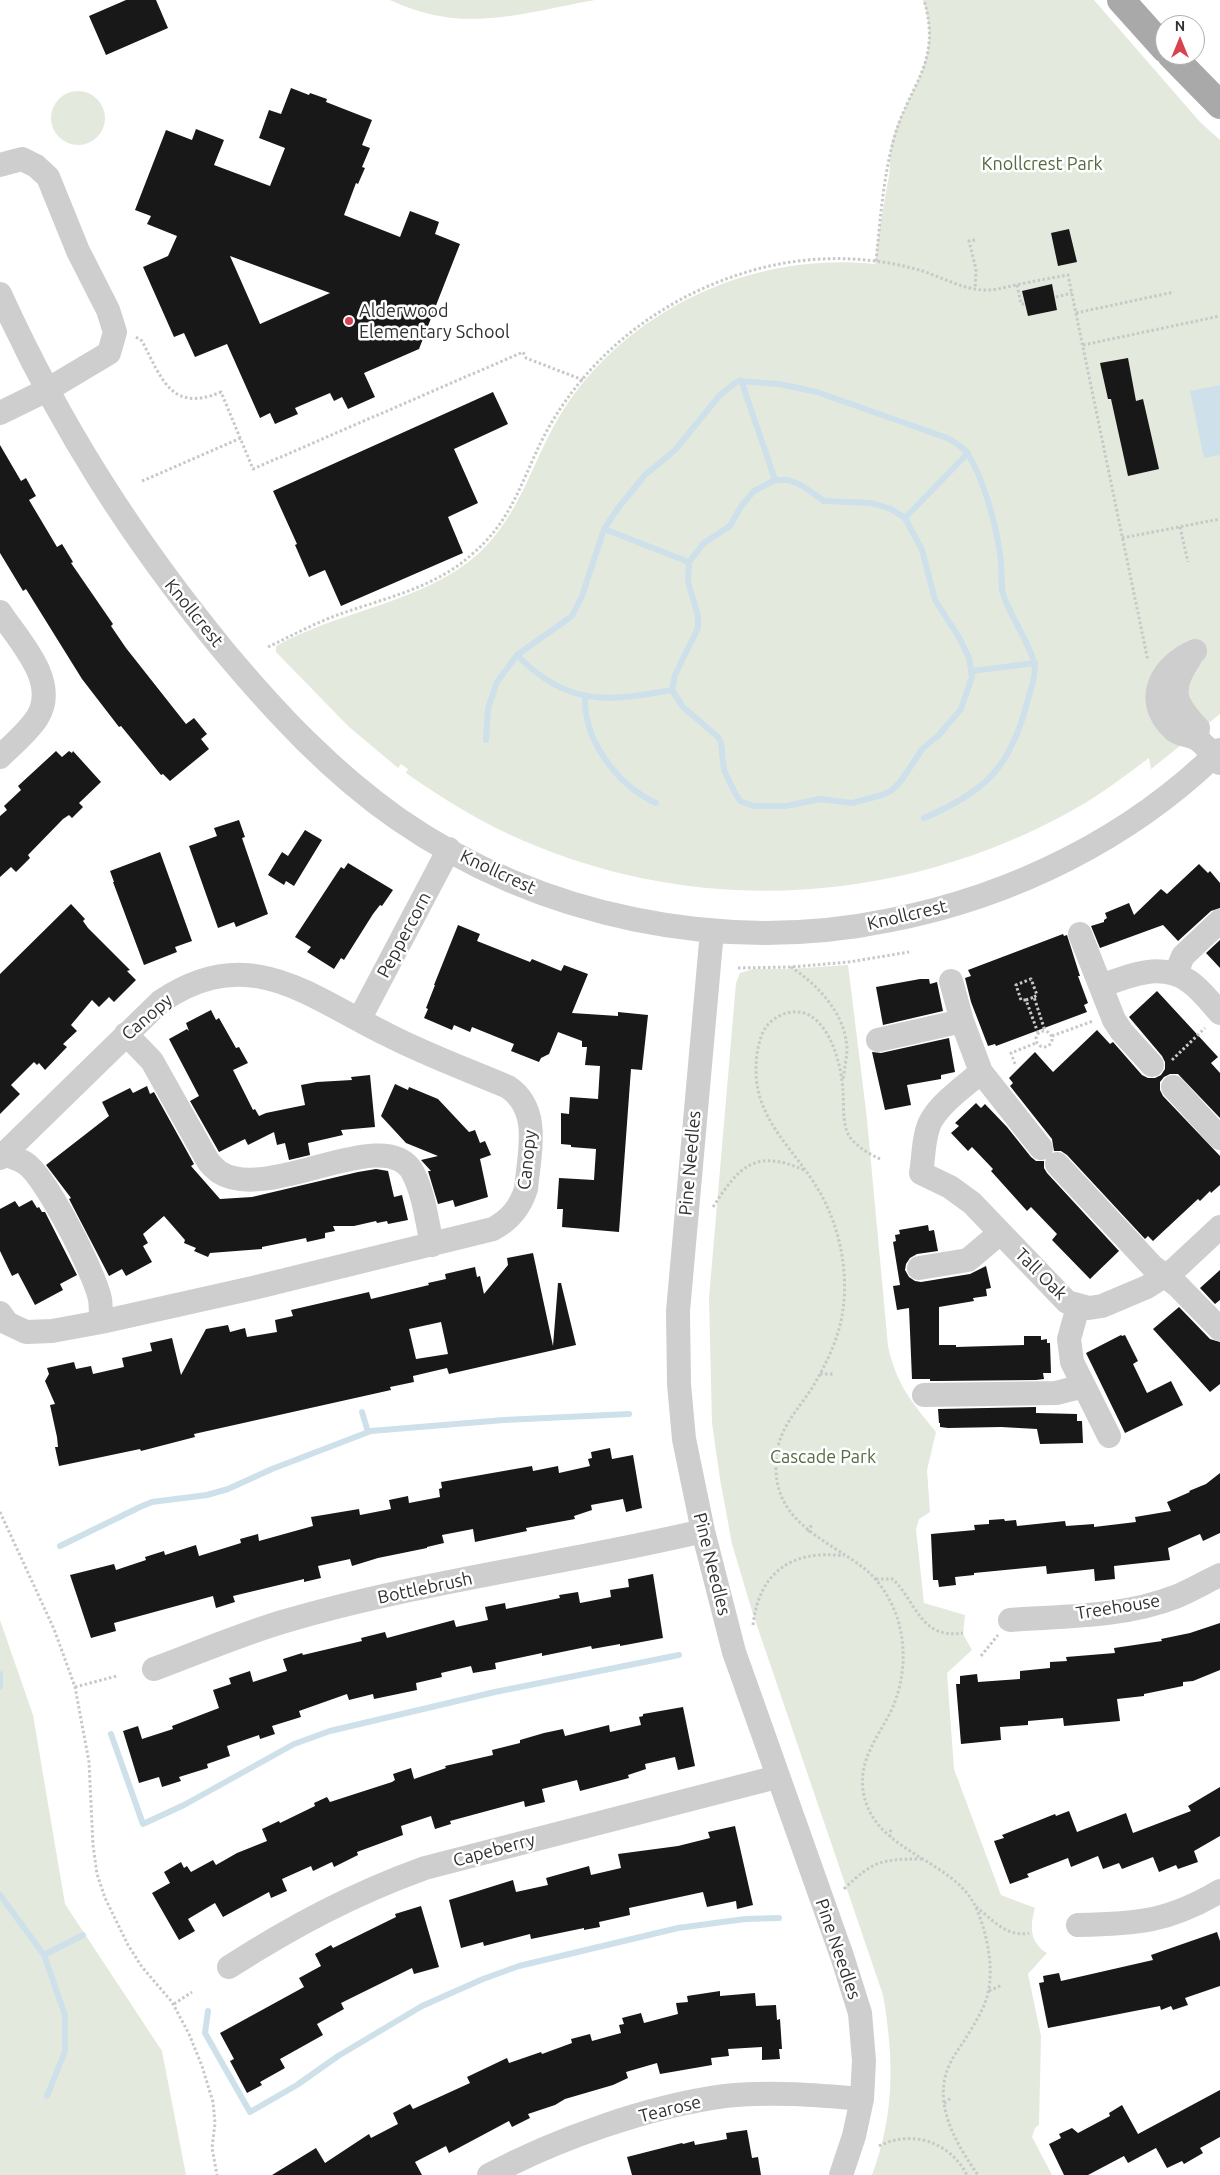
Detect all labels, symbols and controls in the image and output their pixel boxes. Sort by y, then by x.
north arrow [1155,15,1205,65]
text: N [1175,18,1185,34]
park label: Knollcrest Park [981,153,1103,175]
place label: Alderwood Elementary School [359,300,510,342]
marker: Alderwood Elementary School [343,315,355,327]
street label: Knollcrest [160,575,228,651]
street label: Knollcrest [457,845,539,899]
street label: Peppercorn [372,888,436,982]
street label: Knollcrest [865,895,949,935]
street label: Canopy [117,989,177,1045]
street label: Pine Needles [675,1110,705,1216]
street label: Canopy [513,1129,541,1191]
street label: Tall Oak [1011,1244,1071,1304]
park label: Cascade Park [770,1446,876,1468]
street label: Pine Needles [689,1510,735,1618]
street label: Bottlebrush [376,1567,474,1609]
street label: Treehouse [1074,1590,1162,1624]
street label: Capeberry [451,1829,537,1871]
street label: Pine Needles [811,1896,865,2002]
street label: Tearose [637,2091,703,2127]

